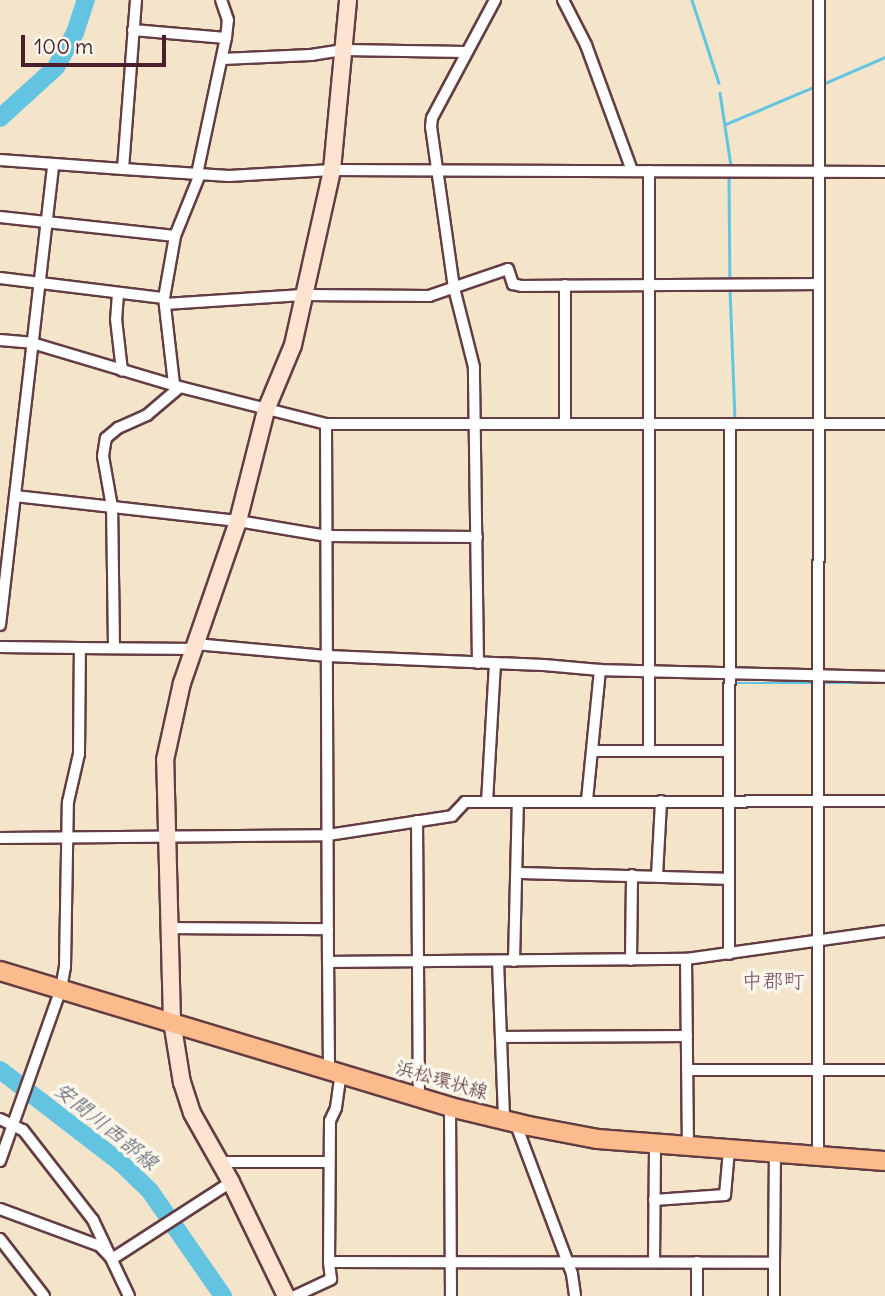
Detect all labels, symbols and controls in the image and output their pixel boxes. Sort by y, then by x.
scale bar [24,21,170,65]
text: 100 m [34,33,93,60]
district label: 中郡町 [742,968,804,994]
street label: 浜松環状線 [393,1056,491,1104]
water label: 安間川西部線 [49,1077,163,1175]

